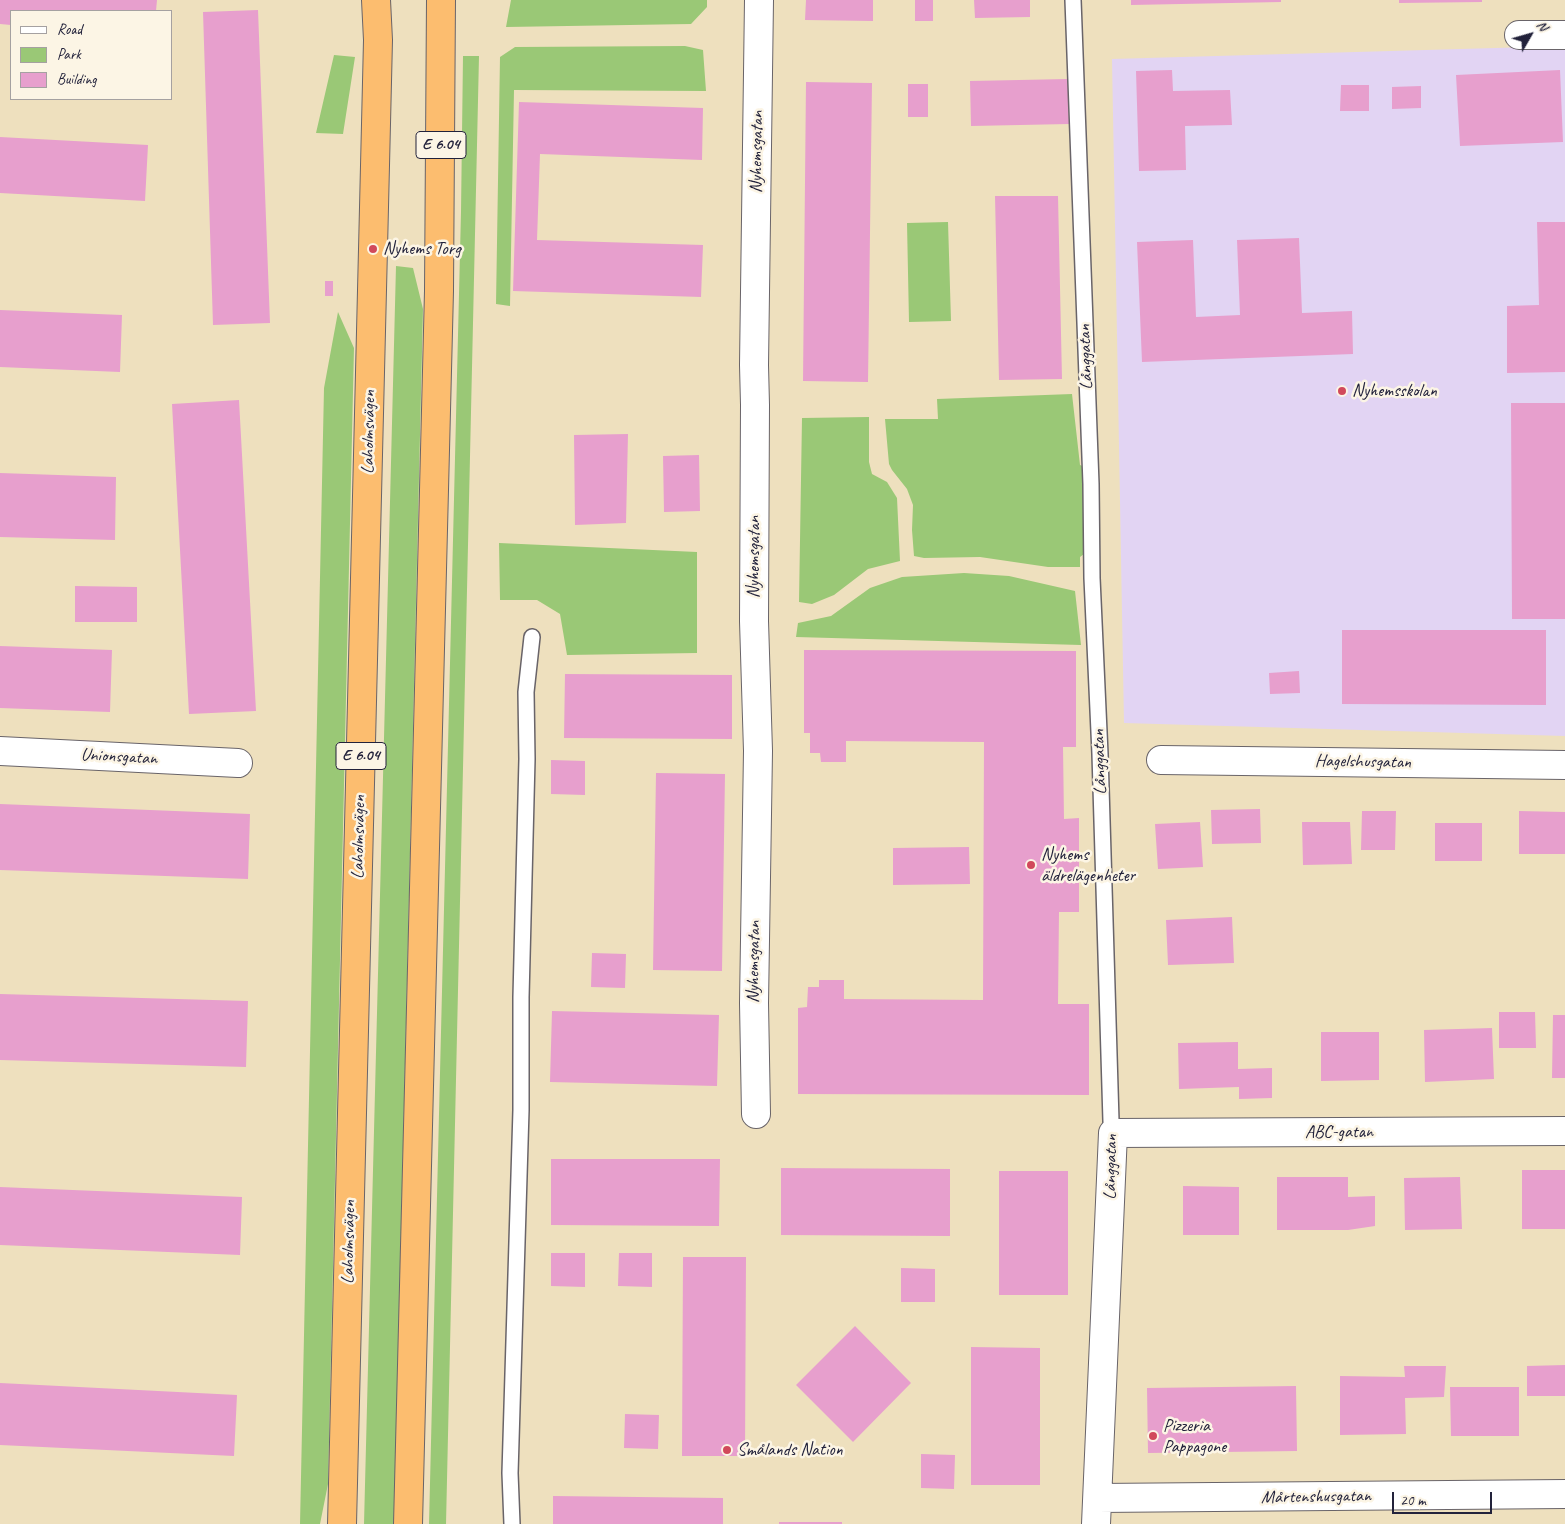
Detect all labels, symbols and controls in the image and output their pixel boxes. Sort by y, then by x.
legend [10,10,172,100]
north arrow [1505,10,1555,60]
text: N [1533,17,1552,34]
text: Road [57,20,82,39]
text: Park [57,45,81,64]
text: Building [57,70,96,89]
street label: Nyhemsgatan [745,111,769,193]
road number: E 6.04 [416,132,466,158]
place label: Nyhems Torg [383,238,461,260]
marker: Nyhems Torg [367,243,379,255]
street label: Långgatan [1074,324,1098,390]
place label: Nyhemsskolan [1352,380,1437,402]
marker: Nyhemsskolan [1336,385,1348,397]
street label: Laholmsvägen [357,390,381,474]
street label: Nyhemsgatan [743,516,765,598]
street label: Långgatan [1088,729,1112,795]
road number: E 6.04 [336,742,386,769]
street label: Unionsgatan [80,744,158,770]
street label: Hagelshusgatan [1315,750,1411,774]
street label: Laholmsvägen [347,795,371,879]
place label: Nyhems äldrelägenheter [1041,844,1135,886]
marker: Nyhems äldrelägenheter [1025,859,1037,871]
street label: Nyhemsgatan [742,921,766,1003]
street label: ABC-gatan [1305,1121,1373,1143]
street label: Långgatan [1100,1134,1122,1200]
street label: Laholmsvägen [337,1200,361,1284]
place label: Pizzeria Pappagone [1163,1415,1226,1458]
marker: Pizzeria Pappagone [1147,1430,1159,1442]
place label: Smålands Nation [737,1439,843,1461]
marker: Smålands Nation [721,1444,733,1456]
scale bar [1395,1482,1495,1514]
street label: Mårtenshusgatan [1261,1485,1371,1509]
text: 20 m [1400,1491,1426,1510]

